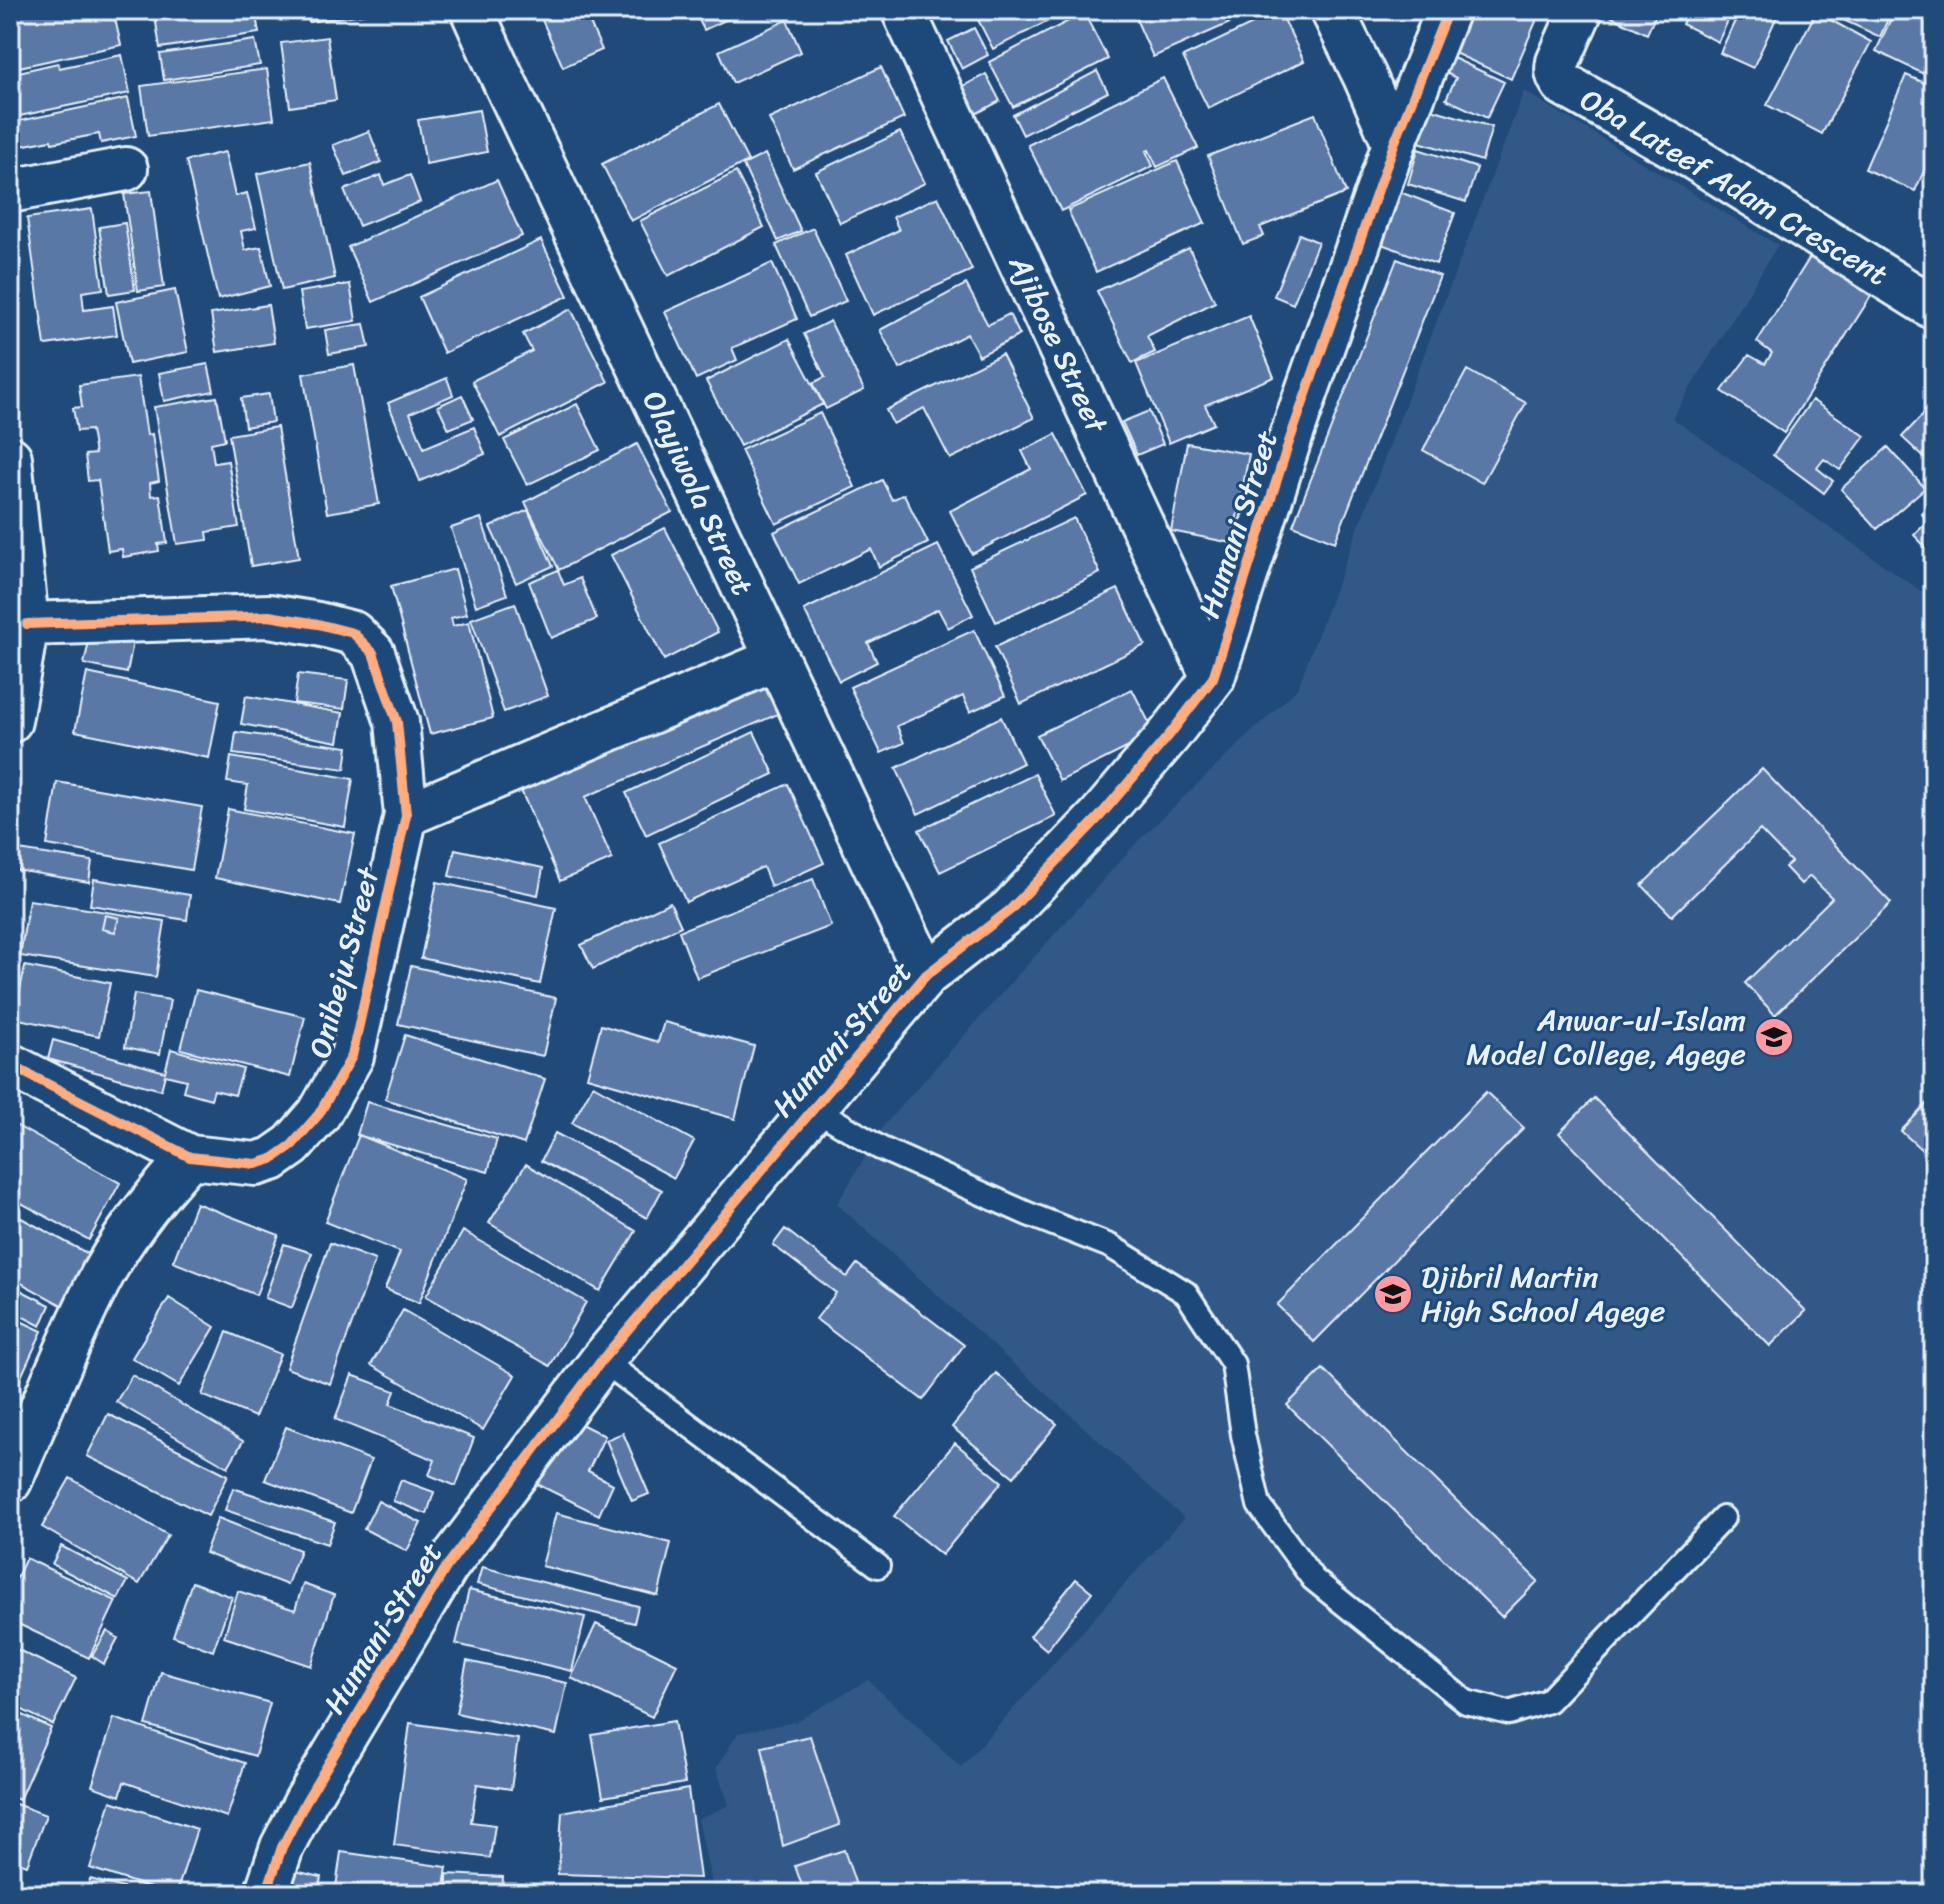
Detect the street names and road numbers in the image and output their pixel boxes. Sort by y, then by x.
street label: Oba Lateef Adam Crescent [1569,73,1899,301]
street label: Ajibose Street [993,245,1124,444]
street label: Olayiwola Street [627,381,769,605]
street label: Humani Street [1182,423,1294,625]
street label: Onibeju Street [293,860,396,1064]
street label: Humani Street [758,948,926,1130]
street label: Humani Street [308,1531,458,1725]

